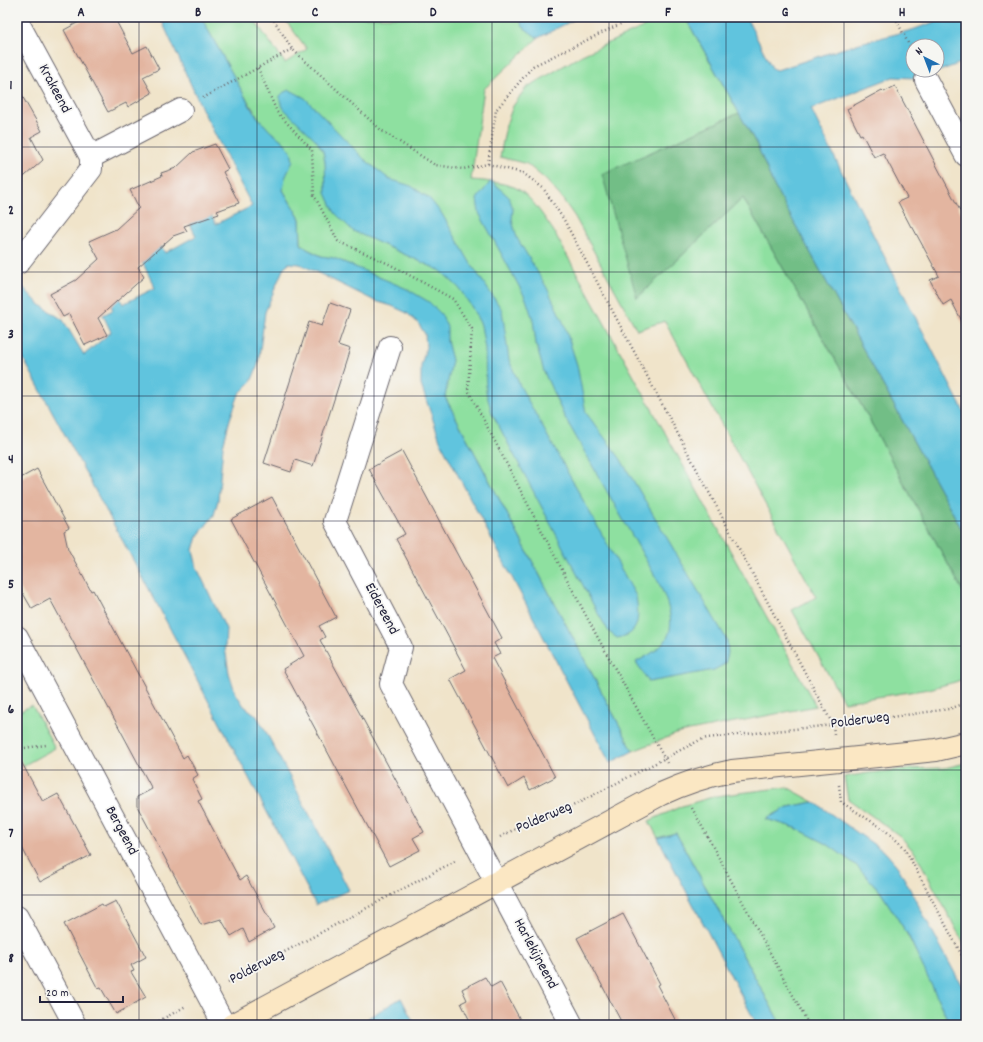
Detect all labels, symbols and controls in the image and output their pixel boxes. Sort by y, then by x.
text: A [77,4,85,23]
text: B [195,4,201,23]
text: C [312,4,319,23]
text: D [430,4,437,23]
text: E [547,4,554,23]
text: F [665,4,671,23]
text: G [782,4,789,23]
text: H [899,4,906,23]
north arrow [905,38,945,78]
text: N [912,44,927,60]
street label: Krakeend [32,60,76,118]
text: 1 [10,77,13,96]
text: 2 [8,202,14,221]
text: 3 [8,326,14,345]
text: 4 [8,451,14,470]
text: 5 [8,576,14,595]
street label: Eidereend [358,579,404,639]
text: 6 [8,701,15,720]
street label: Polderweg [829,706,891,736]
street label: Polderweg [513,796,575,840]
street label: Bergeend [99,802,143,860]
text: 7 [9,825,14,844]
street label: Harlekijneend [507,915,563,993]
street label: Polderweg [226,943,288,991]
text: 8 [8,950,14,969]
scale bar [40,978,123,1004]
text: 20 m [46,985,69,1002]

